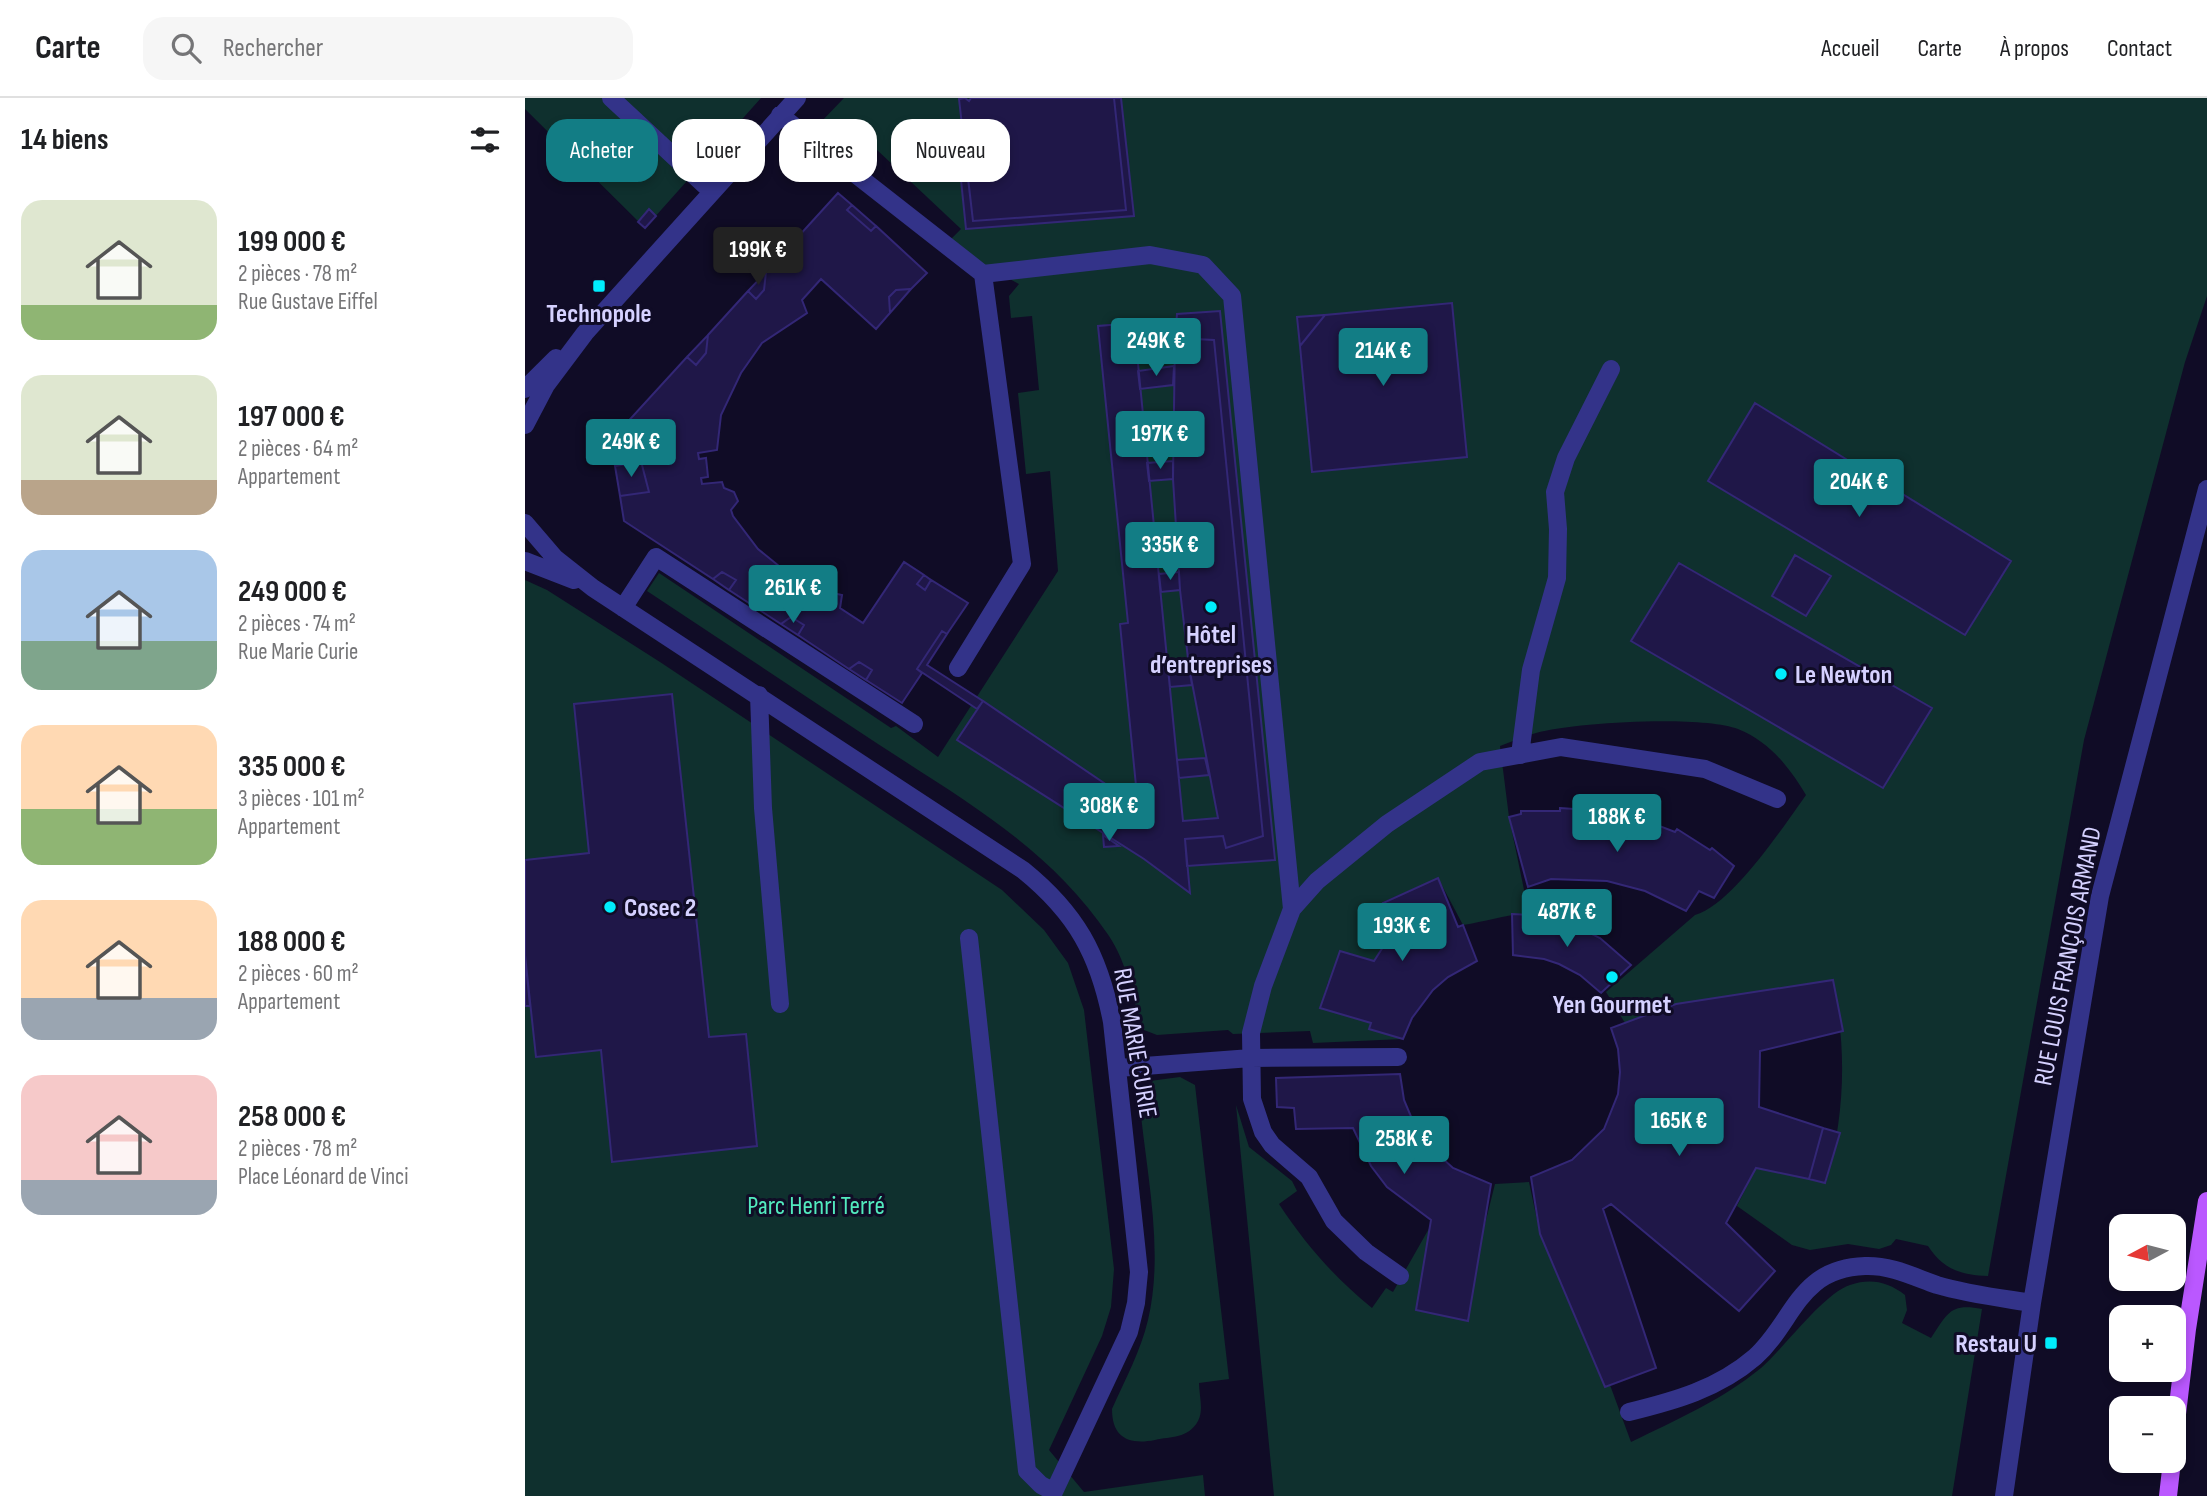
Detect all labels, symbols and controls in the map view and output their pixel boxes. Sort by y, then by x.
search box [143,17,633,80]
text: Carte [35,28,101,68]
icon: search [167,29,205,67]
text: Rechercher [223,33,323,64]
text: Accueil [1821,34,1880,63]
text: Carte [1918,34,1962,63]
text: À propos [2000,34,2069,63]
text: Contact [2107,34,2172,63]
chip: Acheter [546,119,658,182]
chip: Louer [672,119,765,182]
chip: Filtres [779,119,877,182]
chip: Nouveau [891,119,1010,182]
icon: filters [466,121,504,159]
text: 14 biens [21,122,108,158]
text: 199 000 € [238,224,346,260]
icon: home [77,228,161,312]
pin: 199K € [701,228,815,287]
text: 199K € [729,236,787,264]
text: 2 pièces · 78 m² [238,260,357,288]
marker: Technopole [591,278,607,294]
text: Rue Gustave Eiffel [238,288,378,316]
place label: Technopole [546,299,652,330]
pin: 249K € [1099,318,1213,378]
text: 249K € [1127,327,1185,355]
pin: 214K € [1326,328,1440,388]
text: 214K € [1355,337,1411,365]
text: 197 000 € [238,399,345,435]
icon: home [77,403,161,487]
pin: 197K € [1103,412,1217,471]
pin: 249K € [574,420,688,479]
text: 197K € [1132,420,1188,448]
text: 249K € [602,428,660,456]
text: 2 pièces · 64 m² [238,435,358,463]
pin: 204K € [1802,460,1916,519]
text: Appartement [238,463,340,491]
text: 204K € [1830,468,1888,496]
pin: 335K € [1113,522,1227,582]
text: 335K € [1141,531,1199,559]
pin: 261K € [736,566,850,625]
text: 249 000 € [238,574,347,610]
text: 261K € [765,574,821,602]
icon: home [77,578,161,662]
marker: Hôtel d’entreprises [1203,599,1219,615]
text: 2 pièces · 74 m² [238,610,356,638]
place label: Hôtel d’entreprises [1150,620,1272,681]
text: Rue Marie Curie [238,638,358,666]
place label: Le Newton [1795,660,1892,691]
marker: Le Newton [1773,666,1789,682]
text: 335 000 € [238,749,346,785]
icon: home [77,753,161,837]
pin: 308K € [1052,784,1166,843]
text: 3 pièces · 101 m² [238,785,365,813]
text: 308K € [1080,792,1138,820]
pin: 188K € [1560,794,1674,854]
text: 188K € [1588,803,1646,831]
text: Appartement [238,813,340,841]
street label: RUE LOUIS FRANÇOIS ARMAND [2028,824,2109,1088]
pin: 487K € [1510,890,1624,949]
place label: Cosec 2 [624,893,696,924]
text: 487K € [1538,898,1596,926]
marker: Cosec 2 [602,899,618,915]
pin: 193K € [1345,904,1459,963]
text: 193K € [1374,912,1430,940]
text: 188 000 € [238,924,346,960]
icon: home [77,928,161,1012]
text: 2 pièces · 60 m² [238,960,359,988]
street label: RUE MARIE CURIE [1106,966,1163,1121]
marker: Yen Gourmet [1604,969,1620,985]
text: Appartement [238,988,340,1016]
place label: Yen Gourmet [1553,990,1672,1021]
pin: 165K € [1622,1098,1736,1158]
text: 258 000 € [238,1099,346,1135]
icon: home [77,1103,161,1187]
text: 165K € [1651,1107,1707,1135]
pin: 258K € [1347,1116,1461,1176]
text: 258K € [1375,1125,1433,1153]
text: 2 pièces · 78 m² [238,1135,357,1163]
text: Place Léonard de Vinci [238,1163,409,1191]
park label: Parc Henri Terré [747,1191,885,1222]
north arrow [2109,1214,2186,1292]
map controls [2109,1214,2186,1473]
button: + [2109,1305,2186,1382]
place label: Restau U [1955,1329,2037,1360]
marker: Restau U [2043,1335,2059,1351]
button: − [2109,1396,2186,1473]

